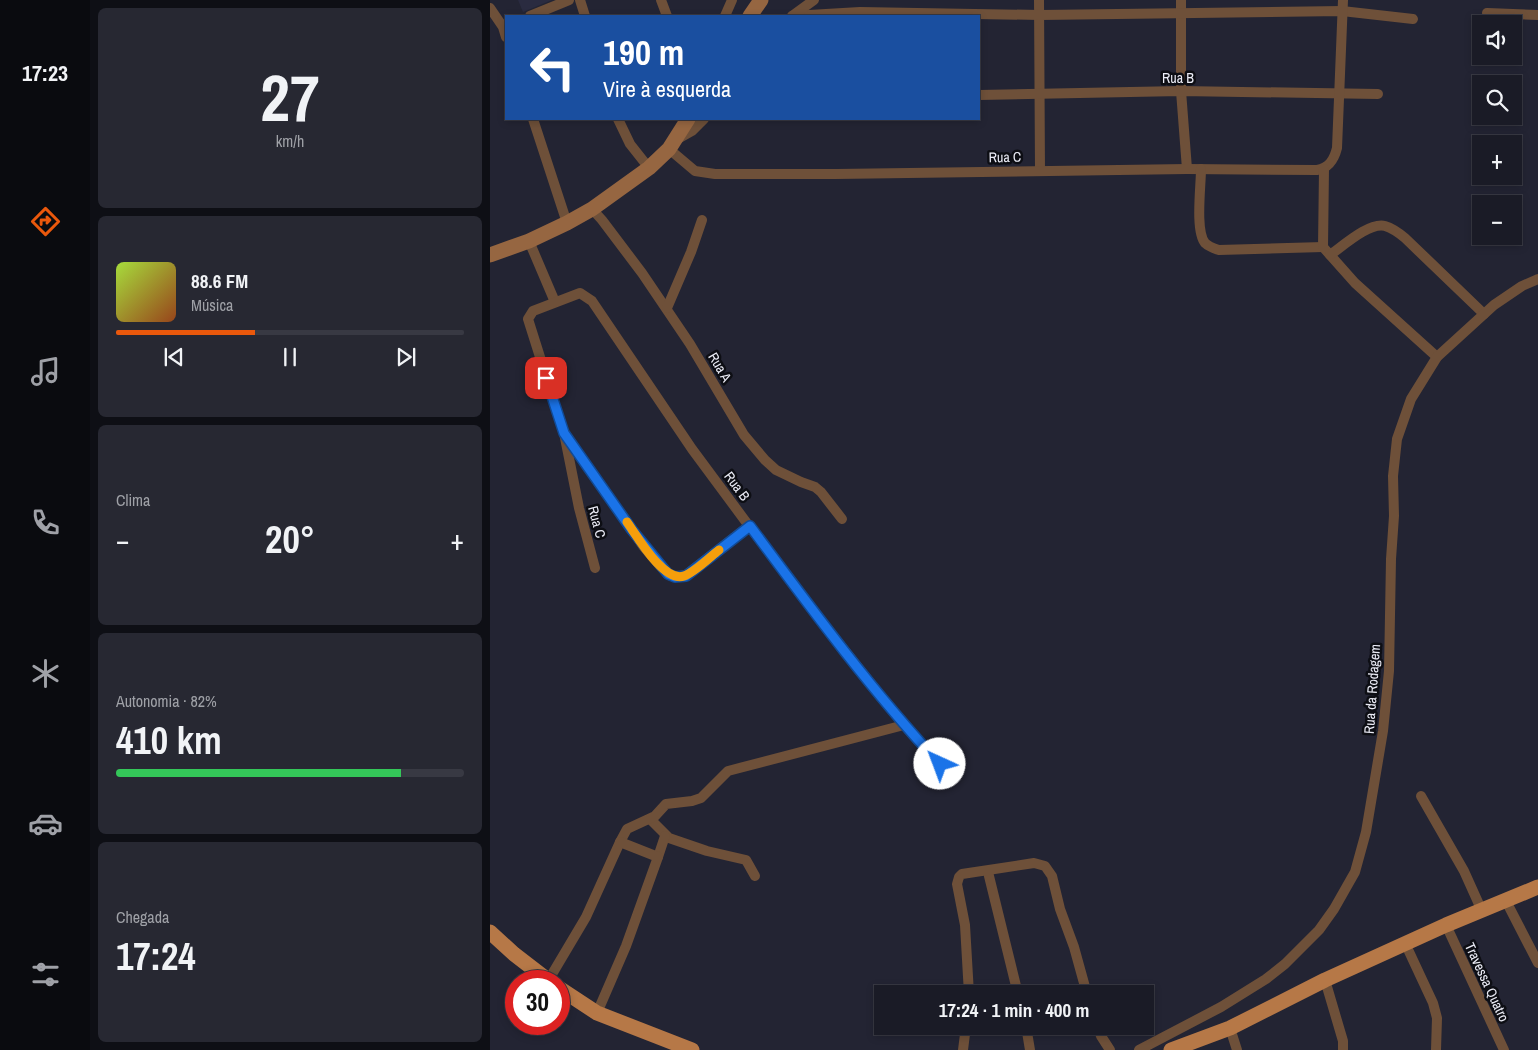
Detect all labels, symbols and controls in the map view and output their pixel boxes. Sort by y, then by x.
map controls [1472,15,1522,245]
button: sound [1472,15,1522,65]
text: 190 m [603,29,684,76]
icon: left [520,35,585,100]
text: 27 [260,54,320,141]
text: 17:23 [22,58,68,88]
street label: Rua B [1162,69,1194,87]
text: Vire à esquerda [603,74,731,104]
button: search [1472,75,1522,125]
text: km/h [276,130,304,152]
button: + [1472,135,1522,185]
street label: Rua C [989,148,1021,166]
button: − [1472,195,1522,245]
icon: directions [28,204,63,239]
text: 88.6 FM [191,268,248,294]
text: Música [191,294,233,316]
icon: previous [160,343,188,371]
icon: pause [276,343,304,371]
icon: next [392,343,420,371]
street label: Rua A [704,349,736,385]
icon: music [28,354,63,389]
pin [525,357,567,399]
icon: arrive [532,364,560,392]
street label: Rua B [720,468,754,504]
text: Clima [116,489,150,511]
street label: Rua C [584,504,610,540]
icon: phone [28,505,63,540]
text: 20° [265,514,315,565]
text: − [116,521,129,559]
text: + [451,521,464,559]
street label: Rua da Rodagem [1360,643,1384,735]
icon: climate [28,656,63,691]
text: Autonomia · 82% [116,690,217,712]
text: 410 km [116,715,222,766]
position arrow [913,737,965,789]
icon: car [28,806,63,841]
text: Chegada [116,906,169,928]
text: 17:24 [116,931,196,982]
street label: Travessa Quatro [1461,940,1513,1024]
icon: filters [28,957,63,992]
speed limit sign: 30 [505,970,570,1035]
text: 17:24 · 1 min · 400 m [939,997,1089,1023]

